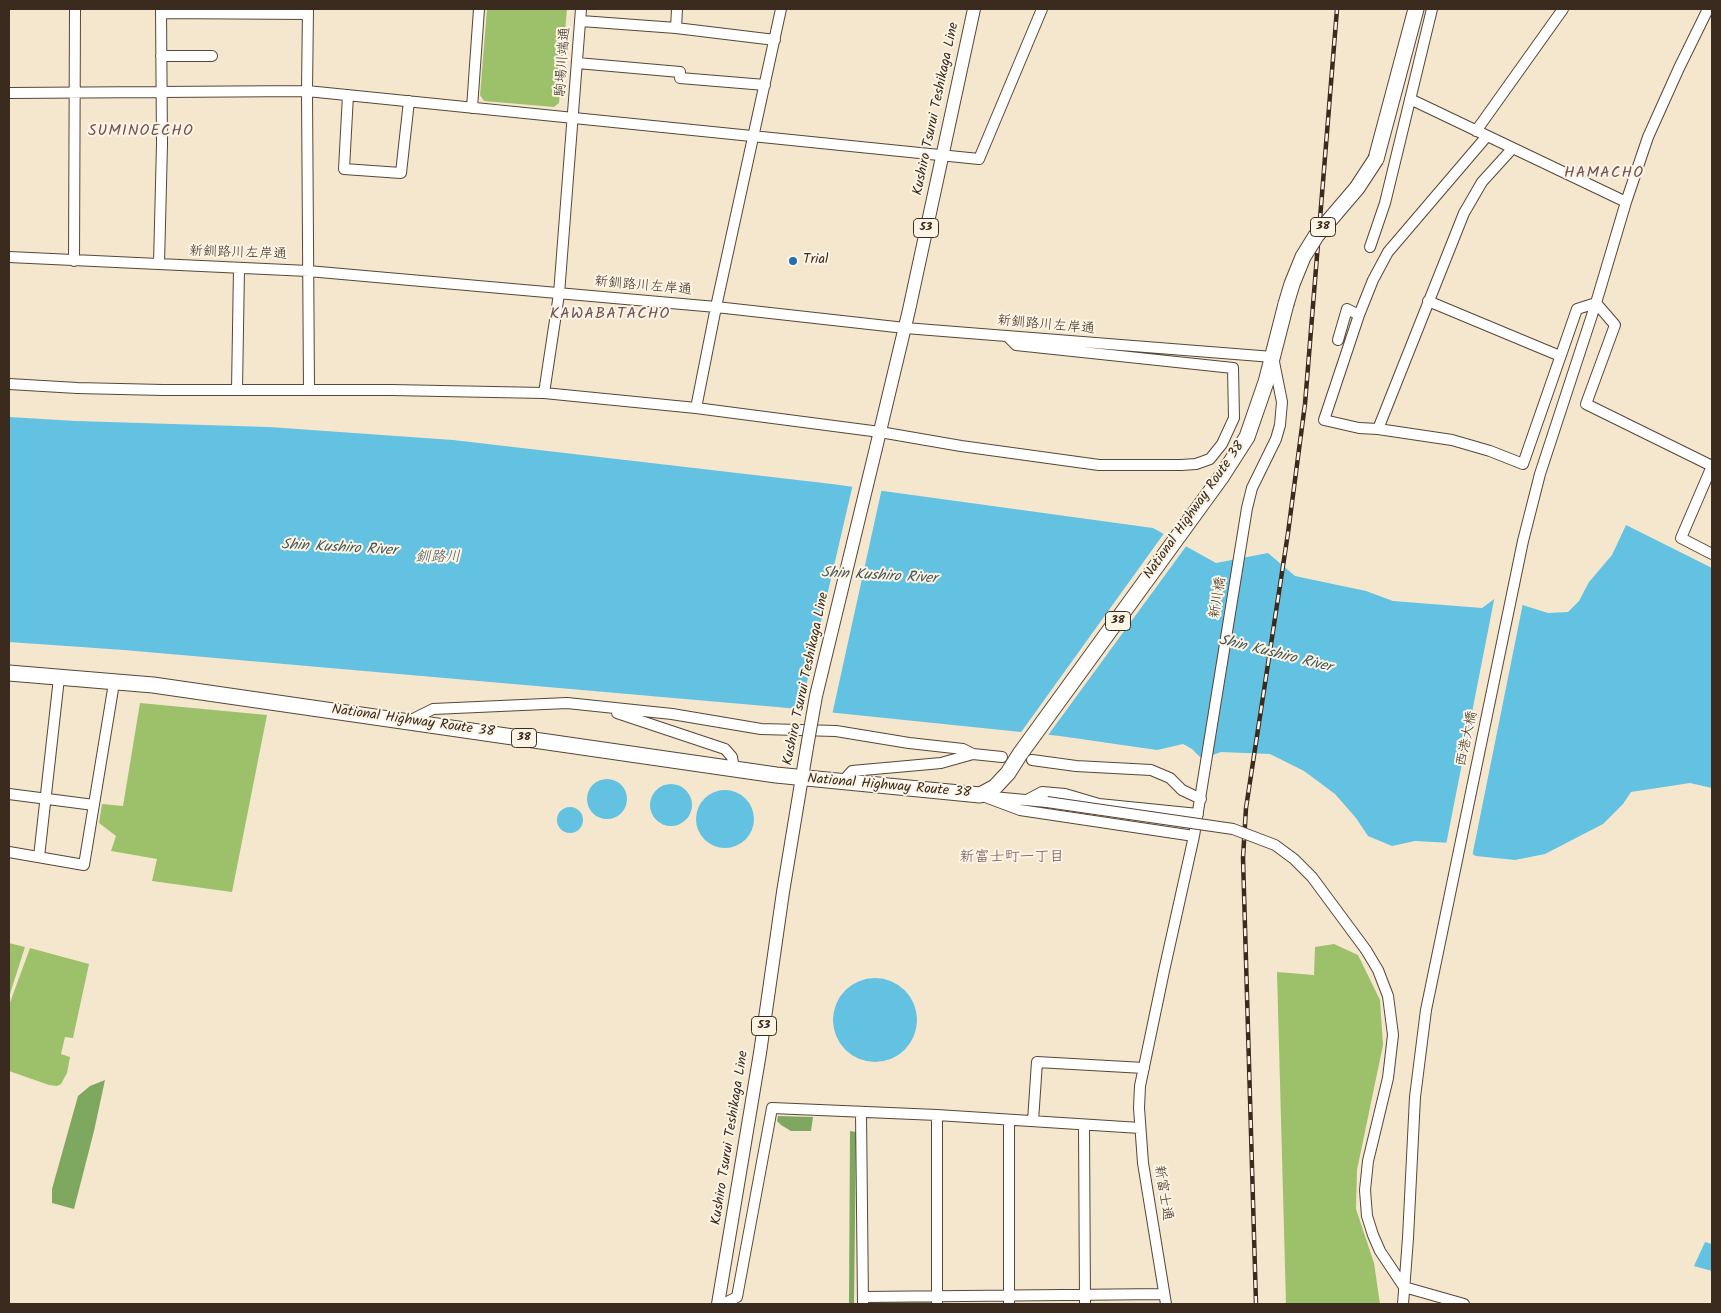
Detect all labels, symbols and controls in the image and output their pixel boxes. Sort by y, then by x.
street label: Kushiro Tsurui Teshikaga Line [910,21,964,197]
street label: 駒場川端通 [553,26,575,98]
district label: SUMINOECHO [87,122,195,142]
district label: HAMACHO [1563,164,1645,184]
road number: 53 [914,218,938,238]
road number: 38 [1310,218,1336,236]
street label: 新釧路川左岸通 [189,244,287,264]
place label: Trial [803,253,828,269]
marker: Trial [787,255,799,267]
street label: 新釧路川左岸通 [593,274,693,300]
district label: KAWABATACHO [548,305,672,325]
street label: 新釧路川左岸通 [996,313,1096,339]
street label: National Highway Route 38 [1141,439,1249,583]
water label: Shin Kushiro River [281,537,397,561]
water label: 釧路川 [416,549,460,567]
water label: Shin Kushiro River [821,565,937,589]
street label: 新川橋 [1207,576,1231,620]
street label: Kushiro Tsurui Teshikaga Line [780,591,834,767]
road number: 38 [1106,612,1130,630]
water label: Shin Kushiro River [1217,632,1333,678]
street label: National Highway Route 38 [331,702,495,742]
street label: 西港大橋 [1454,710,1482,768]
road number: 38 [512,728,536,748]
street label: National Highway Route 38 [806,771,972,803]
district label: 新富士町一丁目 [960,849,1064,867]
road number: 53 [752,1016,776,1036]
street label: Kushiro Tsurui Teshikaga Line [709,1050,753,1226]
street label: 新富士通 [1149,1164,1175,1222]

